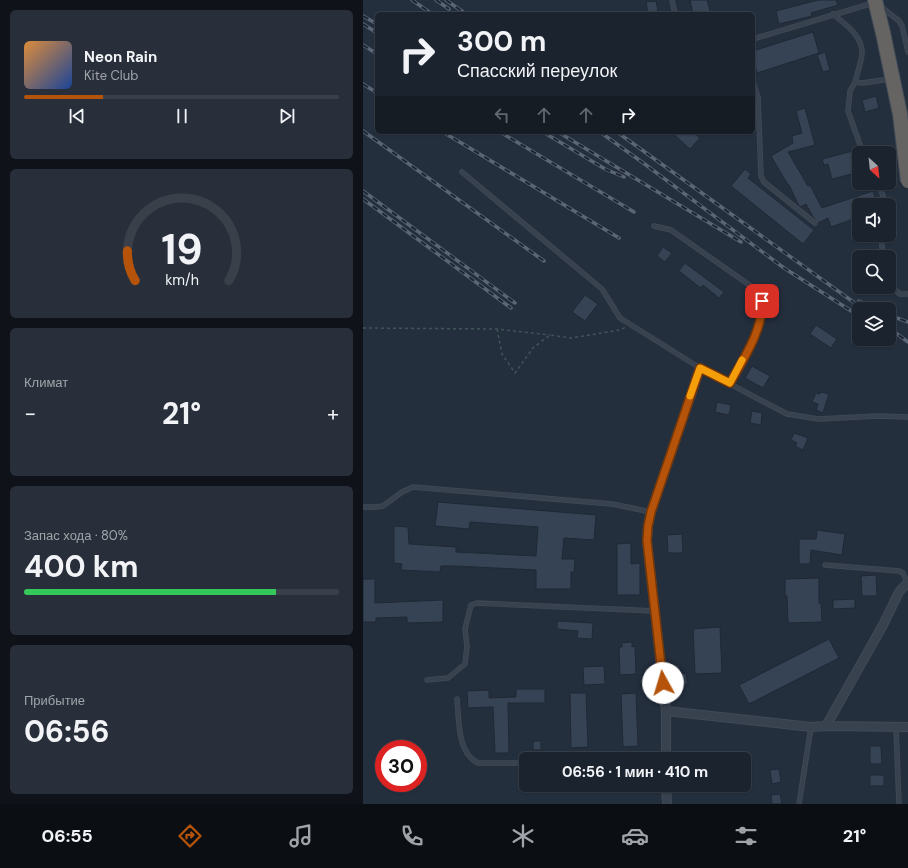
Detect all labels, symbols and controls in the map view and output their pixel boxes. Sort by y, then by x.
text: 300 m [457,23,546,60]
icon: right [391,28,443,80]
text: Neon Rain [84,47,157,67]
text: Спасский переулок [457,59,617,83]
text: Kite Club [84,67,138,84]
icon: left [491,104,513,126]
icon: ahead [533,104,555,126]
icon: ahead [575,104,597,126]
icon: right [617,104,639,126]
icon: previous [66,105,88,127]
icon: pause [171,105,193,127]
icon: next [276,105,298,127]
north arrow [852,146,896,190]
map controls [852,146,896,346]
button: sound [852,198,896,242]
text: 19 [161,223,202,277]
button: search [852,250,896,294]
text: km/h [165,271,198,289]
pin [745,284,779,318]
icon: arrive [751,290,773,312]
button: layers [852,302,896,346]
text: Климат [24,374,68,391]
text: 21° [162,394,201,433]
text: − [24,399,36,428]
text: + [327,399,339,428]
text: Запас хода · 80% [24,527,128,544]
text: 400 km [24,547,138,586]
position arrow [642,662,684,704]
text: Прибытие [24,692,85,709]
text: 06:56 [24,712,109,751]
speed limit sign: 30 [375,740,427,792]
text: 06:56 · 1 мин · 410 m [562,762,708,782]
icon: directions [176,822,204,850]
icon: music [287,822,315,850]
icon: phone [398,822,426,850]
icon: climate [509,822,537,850]
icon: car [621,822,649,850]
icon: filters [732,822,760,850]
text: 06:55 [42,824,93,848]
text: 21° [843,824,866,848]

